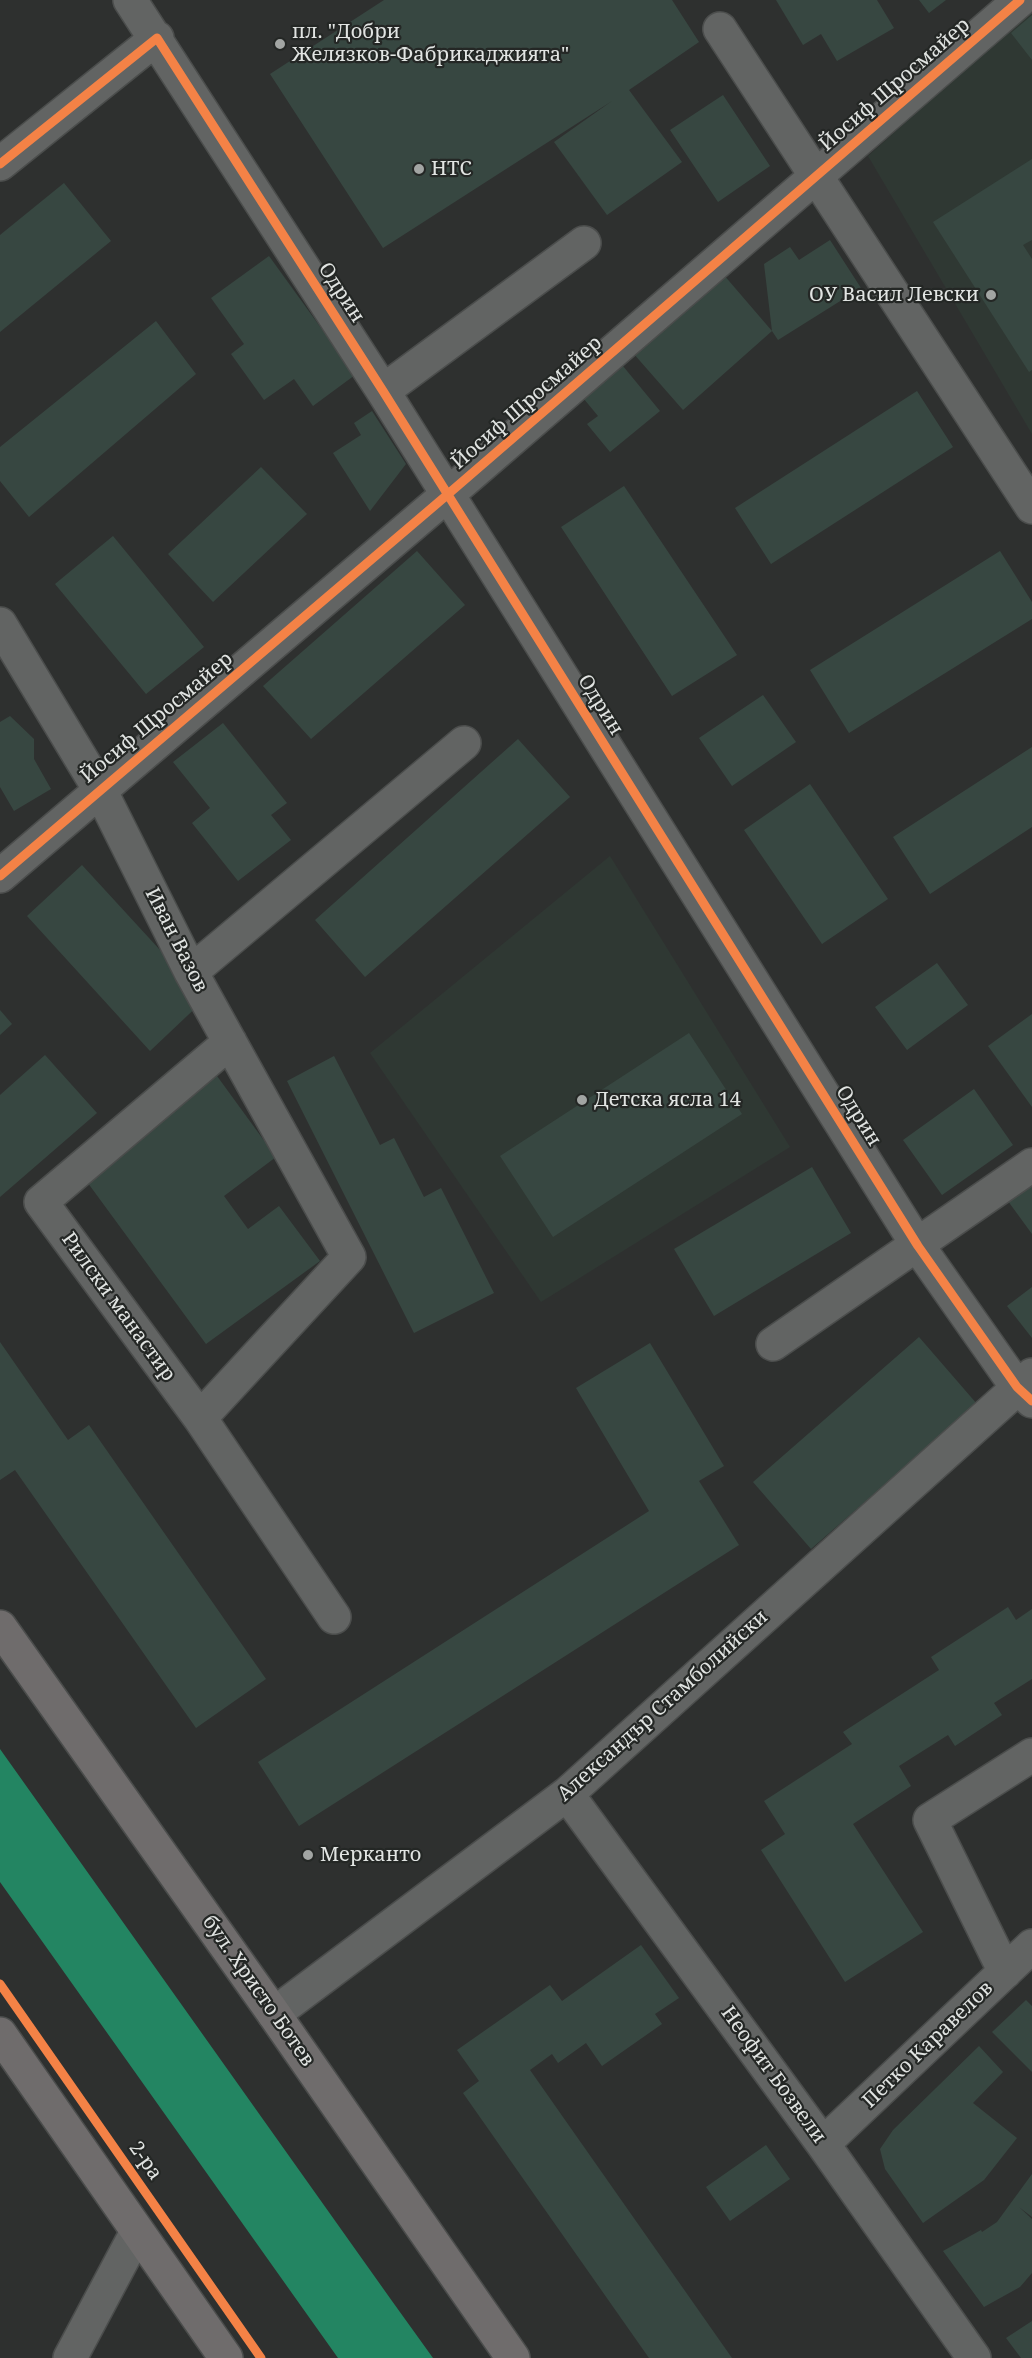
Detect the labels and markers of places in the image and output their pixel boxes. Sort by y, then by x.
place label: пл. "Добри Желязков-Фабрикаджията" [292,20,569,67]
marker: пл. "Добри Желязков-Фабрикаджията" [273,37,287,51]
place label: НТС [431,157,472,181]
marker: НТС [412,162,426,176]
place label: ОУ Васил Левски [809,283,979,307]
marker: ОУ Васил Левски [984,288,998,302]
place label: Детска ясла 14 [594,1088,741,1112]
marker: Детска ясла 14 [575,1093,589,1107]
place label: Мерканто [320,1843,421,1867]
marker: Мерканто [301,1848,315,1862]

